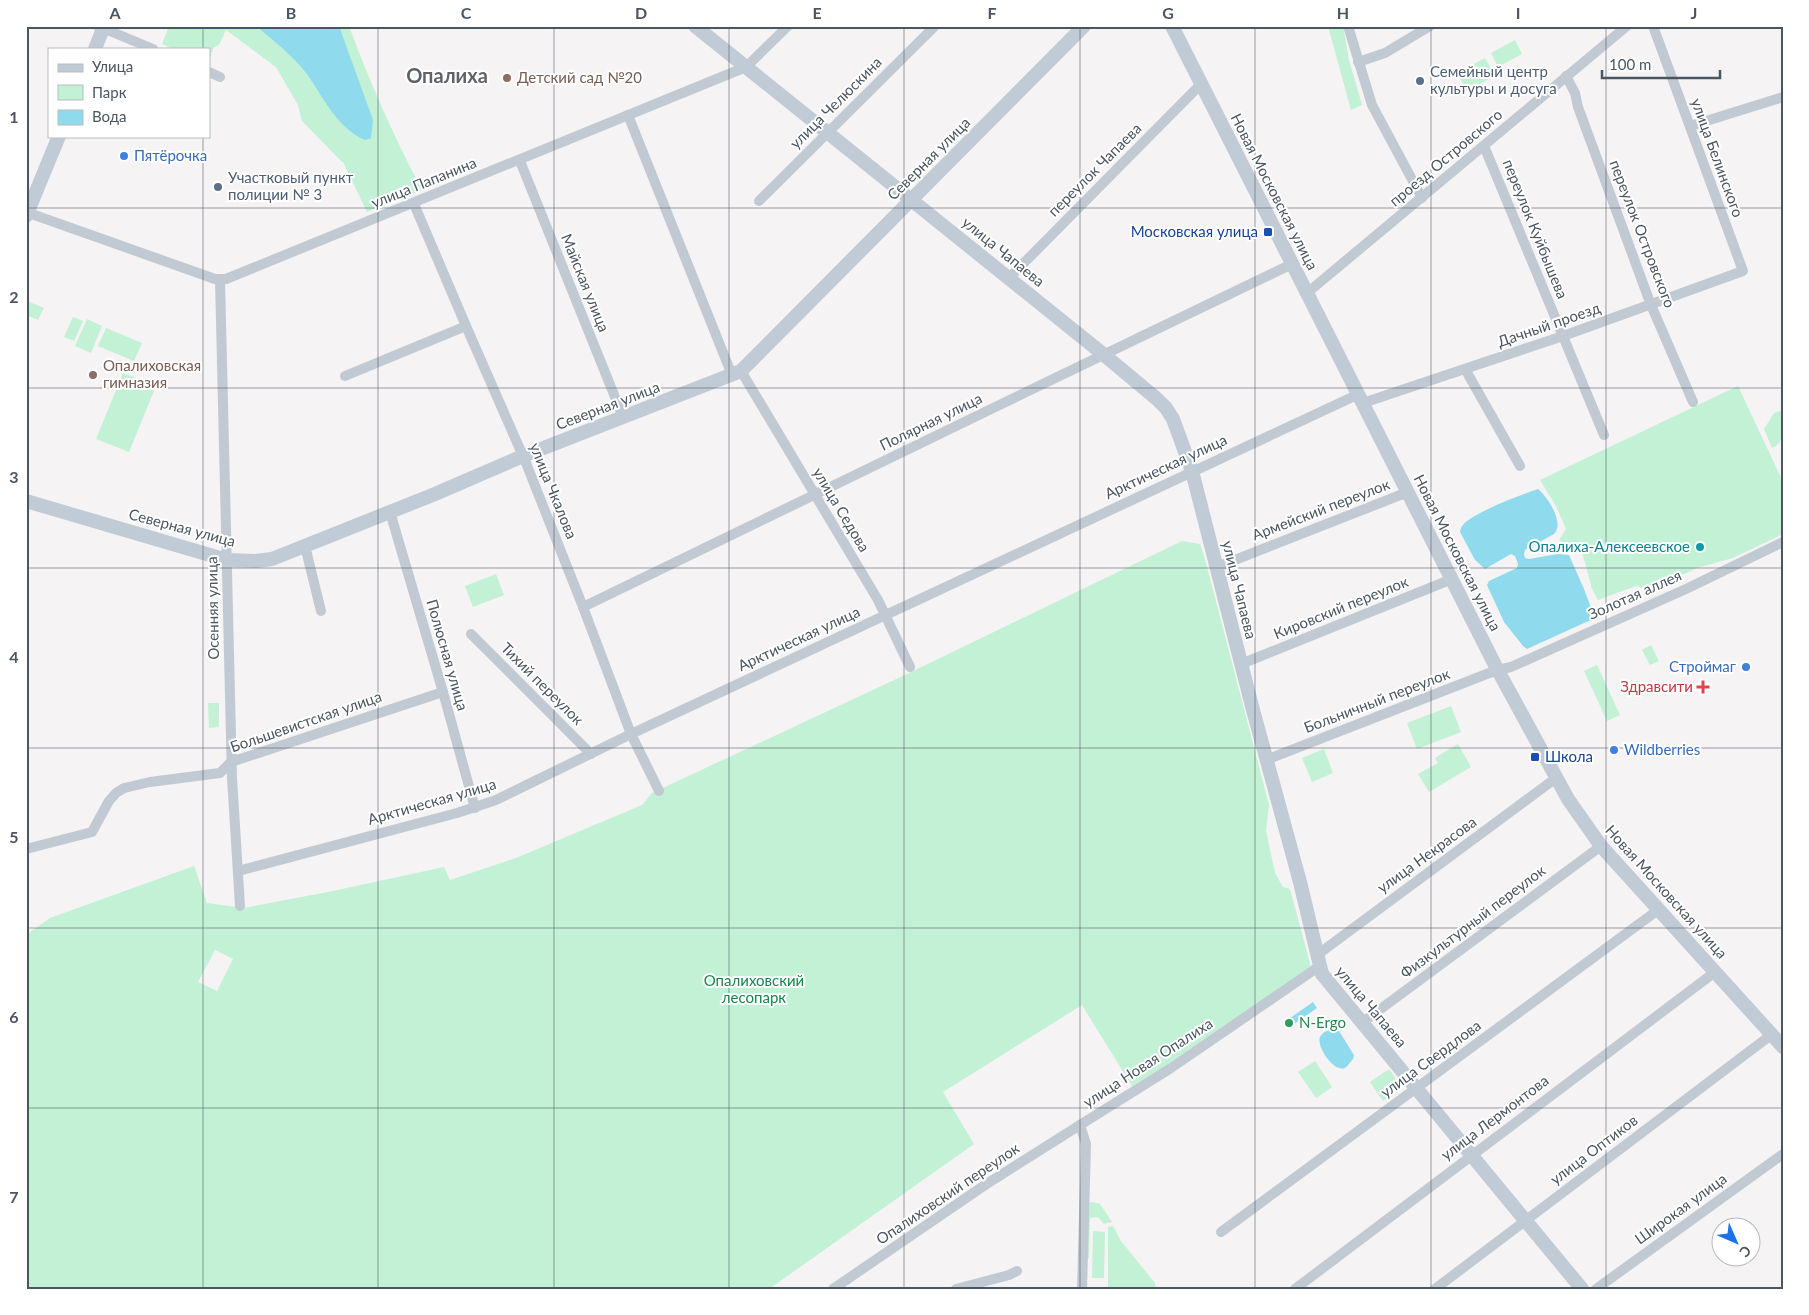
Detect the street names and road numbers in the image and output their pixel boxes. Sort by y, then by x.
street label: улица Челюскина [786,53,885,152]
street label: улица Белинского [1688,96,1748,220]
street label: проезд Островского [1385,105,1505,210]
street label: Новая Московская улица [1228,110,1322,273]
street label: Северная улица [883,113,973,203]
street label: переулок Чапаева [1044,119,1145,220]
street label: улица Папанина [368,153,479,211]
street label: переулок Куйбышева [1500,156,1572,301]
street label: переулок Островского [1606,157,1679,310]
street label: улица Чапаева [959,213,1048,290]
street label: Майская улица [558,231,614,334]
street label: Дачный проезд [1495,298,1603,350]
street label: Северная улица [553,377,662,433]
street label: Полярная улица [876,389,985,454]
street label: Арктическая улица [1102,430,1230,502]
street label: улица Чкалова [526,440,581,541]
street label: улица Седова [810,464,874,555]
street label: Новая Московская улица [1411,471,1505,634]
street label: Армейский переулок [1249,474,1392,544]
street label: Северная улица [127,504,238,550]
street label: улица Чапаева [1219,539,1261,641]
street label: Осенняя улица [202,556,222,660]
street label: Золотая аллея [1585,565,1684,623]
street label: Кировский переулок [1271,572,1411,642]
street label: Полюсная улица [423,597,472,712]
street label: Арктическая улица [735,602,863,674]
street label: Тихий переулок [498,638,588,728]
street label: Больничный переулок [1301,664,1452,736]
street label: Большевистская улица [228,687,384,755]
street label: Арктическая улица [365,774,498,828]
street label: улица Некрасова [1373,812,1479,896]
street label: Новая Московская улица [1602,821,1731,962]
street label: Физкультурный переулок [1396,861,1549,982]
street label: улица Чапаева [1333,962,1411,1051]
street label: улица Новая Опалиха [1079,1014,1216,1111]
street label: улица Свердлова [1377,1016,1484,1101]
street label: улица Лермонтова [1437,1071,1552,1164]
street label: улица Оптиков [1546,1110,1641,1188]
street label: Опалиховский переулок [872,1138,1023,1248]
street label: Широкая улица [1631,1169,1730,1248]

